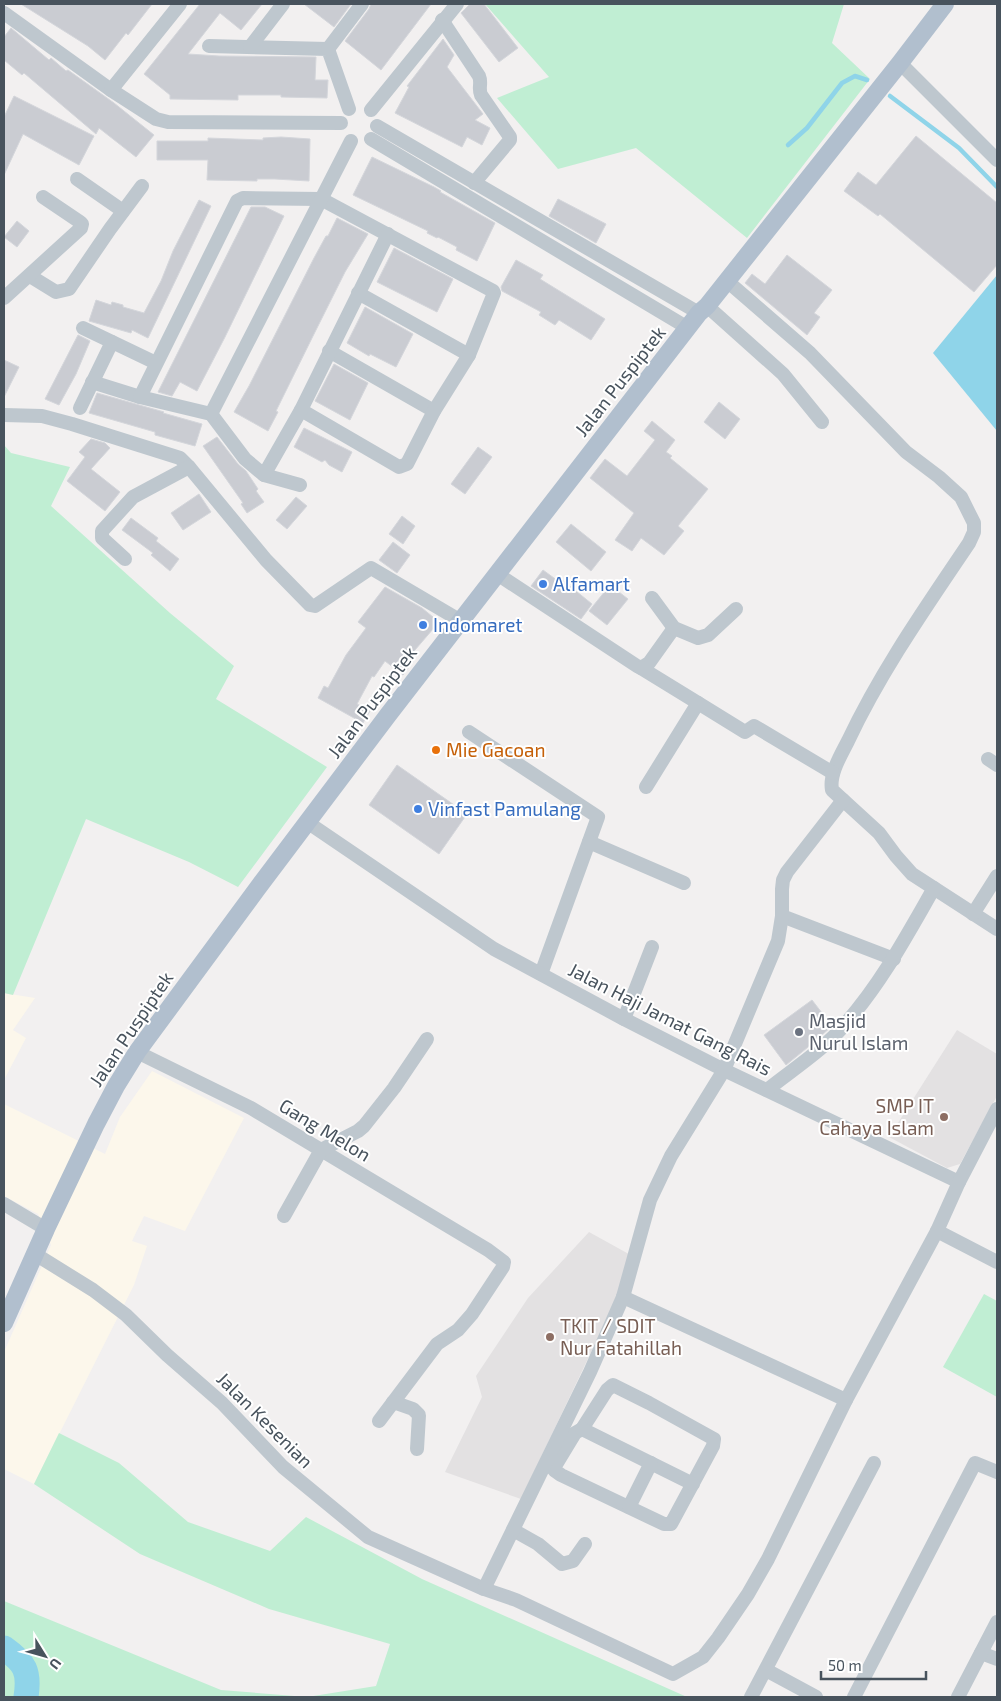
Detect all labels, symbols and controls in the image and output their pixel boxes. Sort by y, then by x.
street label: Jalan Puspiptek [569,321,670,440]
place label: Alfamart [553,572,630,595]
marker: Alfamart [537,578,549,590]
place label: Indomaret [433,613,523,636]
marker: Indomaret [417,619,429,631]
street label: Jalan Puspiptek [322,641,421,762]
place label: Mie Gacoan [446,738,546,761]
marker: Mie Gacoan [430,744,442,756]
place label: Vinfast Pamulang [428,797,581,820]
marker: Vinfast Pamulang [412,803,424,815]
street label: Jalan Haji Jamat Gang Rais [565,957,776,1080]
street label: Jalan Puspiptek [84,967,178,1091]
place label: Masjid Nurul Islam [809,1009,908,1054]
marker: Masjid Nurul Islam [793,1026,805,1038]
street label: Gang Melon [275,1093,375,1166]
place label: SMP IT Cahaya Islam [819,1094,934,1139]
marker: SMP IT Cahaya Islam [938,1111,950,1123]
place label: TKIT / SDIT Nur Fatahillah [560,1314,682,1359]
marker: TKIT / SDIT Nur Fatahillah [544,1331,556,1343]
street label: Jalan Kesenian [212,1367,318,1473]
north arrow [20,1631,70,1681]
scale bar [821,1648,926,1680]
text: U [46,1655,65,1673]
text: 50 m [828,1656,862,1674]

